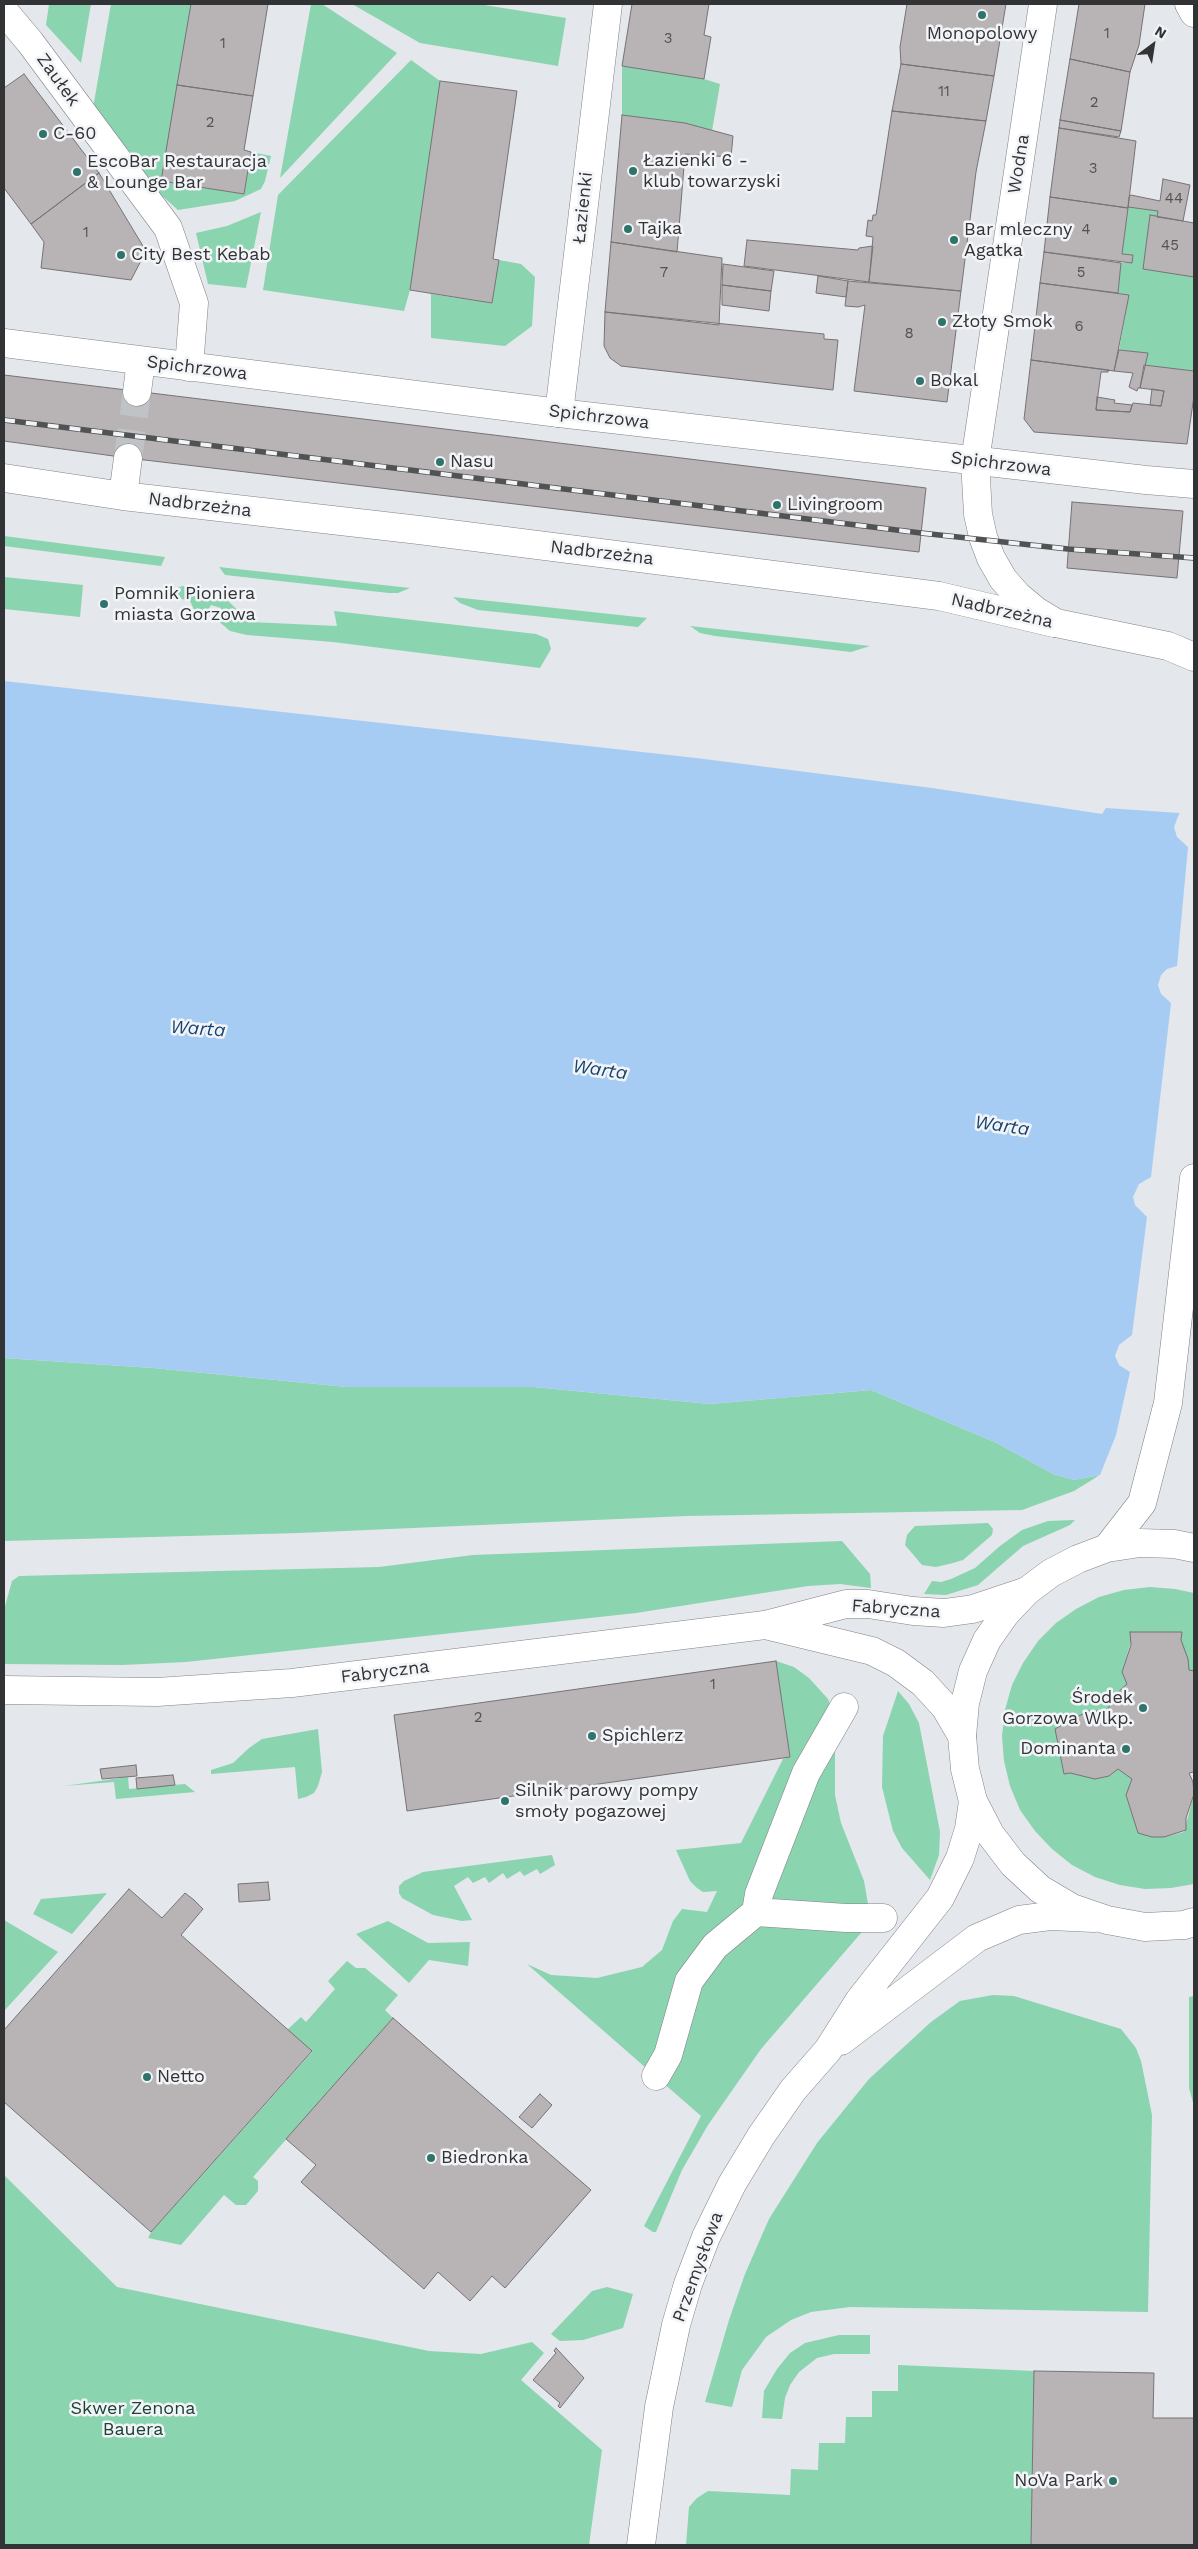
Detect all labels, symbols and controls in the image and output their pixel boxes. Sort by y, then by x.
marker: Monopolowy [976,9,988,21]
north arrow [1128,20,1178,70]
place label: Monopolowy [927,23,1037,45]
text: N [1152,23,1169,42]
house number: 1 [1104,25,1110,43]
house number: 3 [664,30,672,48]
house number: 1 [220,35,226,53]
street label: Zaułek [32,49,84,111]
house number: 11 [938,83,950,101]
house number: 2 [1090,94,1098,112]
house number: 2 [206,114,214,132]
place label: C-60 [53,123,96,145]
marker: C-60 [37,128,49,140]
street label: Wodna [1004,133,1034,195]
place label: Łazienki 6 - klub towarzyski [643,150,781,192]
place label: EscoBar Restauracja & Lounge Bar [87,151,267,193]
house number: 3 [1089,160,1097,178]
marker: Łazienki 6 - klub towarzyski [627,165,639,177]
marker: EscoBar Restauracja & Lounge Bar [71,166,83,178]
street label: Łazienki [568,171,598,245]
house number: 44 [1165,190,1183,208]
place label: Tajka [638,218,682,240]
place label: Bar mleczny Agatka [964,219,1072,262]
house number: 4 [1081,221,1091,239]
marker: Tajka [622,223,634,235]
house number: 1 [83,224,89,242]
marker: Bar mleczny Agatka [948,234,960,246]
house number: 45 [1161,237,1179,255]
place label: City Best Kebab [131,244,271,266]
marker: City Best Kebab [115,249,127,261]
house number: 7 [660,264,668,282]
house number: 5 [1077,264,1085,282]
place label: Złoty Smok [952,311,1053,333]
marker: Złoty Smok [936,316,948,328]
house number: 6 [1074,318,1084,336]
house number: 8 [904,325,914,343]
street label: Spichrzowa [146,351,248,385]
place label: Bokal [930,370,978,392]
marker: Bokal [914,375,926,387]
street label: Spichrzowa [548,400,650,434]
street label: Spichrzowa [950,447,1052,481]
place label: Nasu [450,451,494,473]
marker: Nasu [434,456,446,468]
street label: Nadbrzeżna [147,488,253,522]
place label: Livingroom [787,494,883,516]
marker: Livingroom [771,499,783,511]
street label: Nadbrzeżna [549,536,655,570]
place label: Pomnik Pioniera miasta Gorzowa [114,583,256,626]
street label: Nadbrzeżna [949,589,1055,633]
marker: Pomnik Pioniera miasta Gorzowa [98,598,110,610]
water label: Warta [170,1016,226,1042]
water label: Warta [571,1055,629,1085]
water label: Warta [973,1111,1031,1141]
street label: Fabryczna [851,1595,941,1623]
street label: Fabryczna [339,1656,431,1688]
house number: 1 [710,1676,716,1694]
place label: Środek Gorzowa Wlkp. [1002,1687,1133,1730]
marker: Środek Gorzowa Wlkp. [1137,1702,1149,1714]
house number: 2 [474,1709,482,1727]
place label: Spichlerz [602,1725,684,1747]
marker: Spichlerz [586,1730,598,1742]
place label: Dominanta [1020,1738,1116,1760]
marker: Dominanta [1120,1743,1132,1755]
place label: Silnik parowy pompy smoły pogazowej [515,1780,698,1822]
marker: Silnik parowy pompy smoły pogazowej [499,1795,511,1807]
place label: Netto [157,2066,205,2088]
marker: Netto [141,2071,153,2083]
place label: Biedronka [441,2147,528,2169]
marker: Biedronka [425,2152,437,2164]
street label: Przemysłowa [668,2209,728,2325]
park label: Skwer Zenona Bauera [71,2398,195,2440]
place label: NoVa Park [1014,2470,1103,2492]
marker: NoVa Park [1107,2475,1119,2487]

